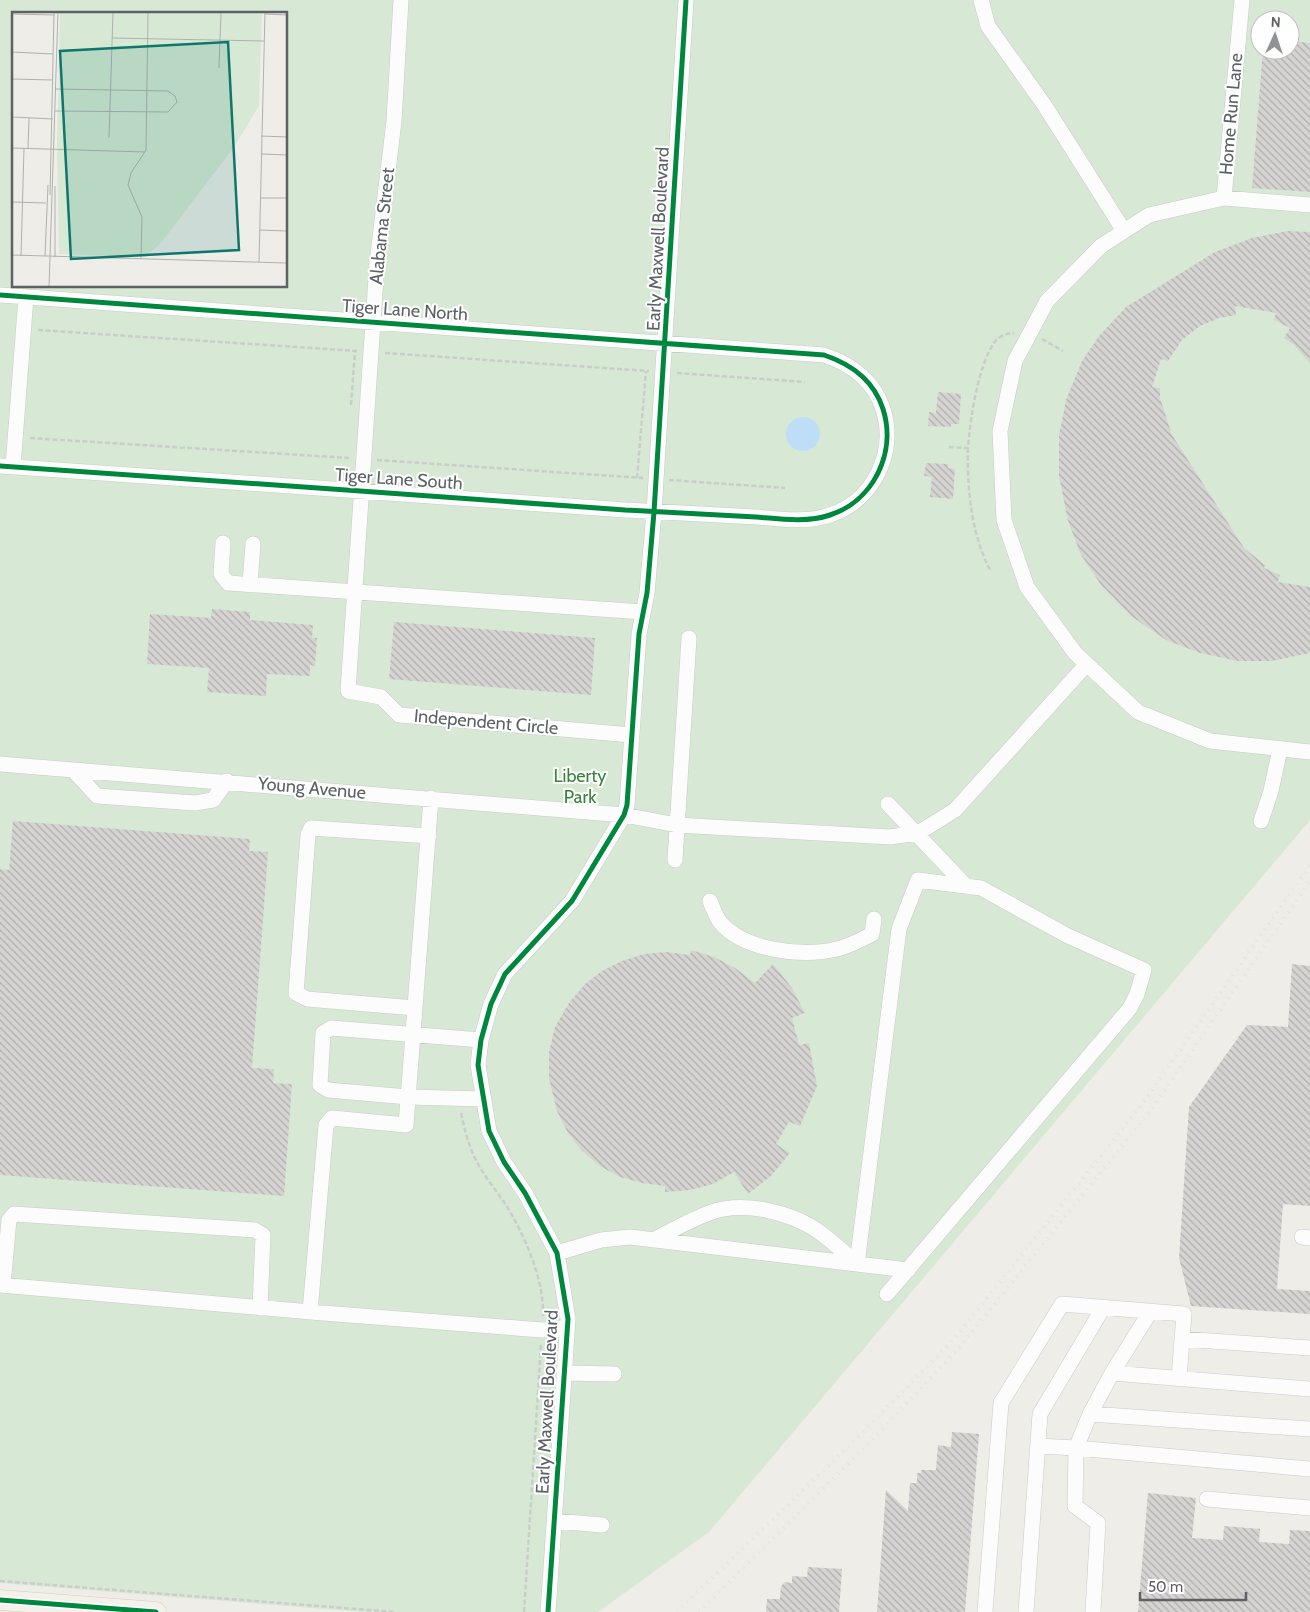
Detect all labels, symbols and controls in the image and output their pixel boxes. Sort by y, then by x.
north arrow [1250,10,1300,60]
inset map [12,12,288,288]
text: N [1270,13,1281,31]
street label: Home Run Lane [1215,52,1247,176]
street label: Early Maxwell Boulevard [642,146,674,332]
street label: Alabama Street [365,167,399,285]
street label: Tiger Lane North [341,295,469,325]
street label: Tiger Lane South [334,464,464,494]
street label: Independent Circle [413,705,559,739]
park label: Liberty Park [554,765,606,808]
street label: Young Avenue [256,772,367,804]
street label: Early Maxwell Boulevard [531,1309,563,1495]
scale bar [1140,1570,1246,1602]
text: 50 m [1148,1578,1183,1596]

